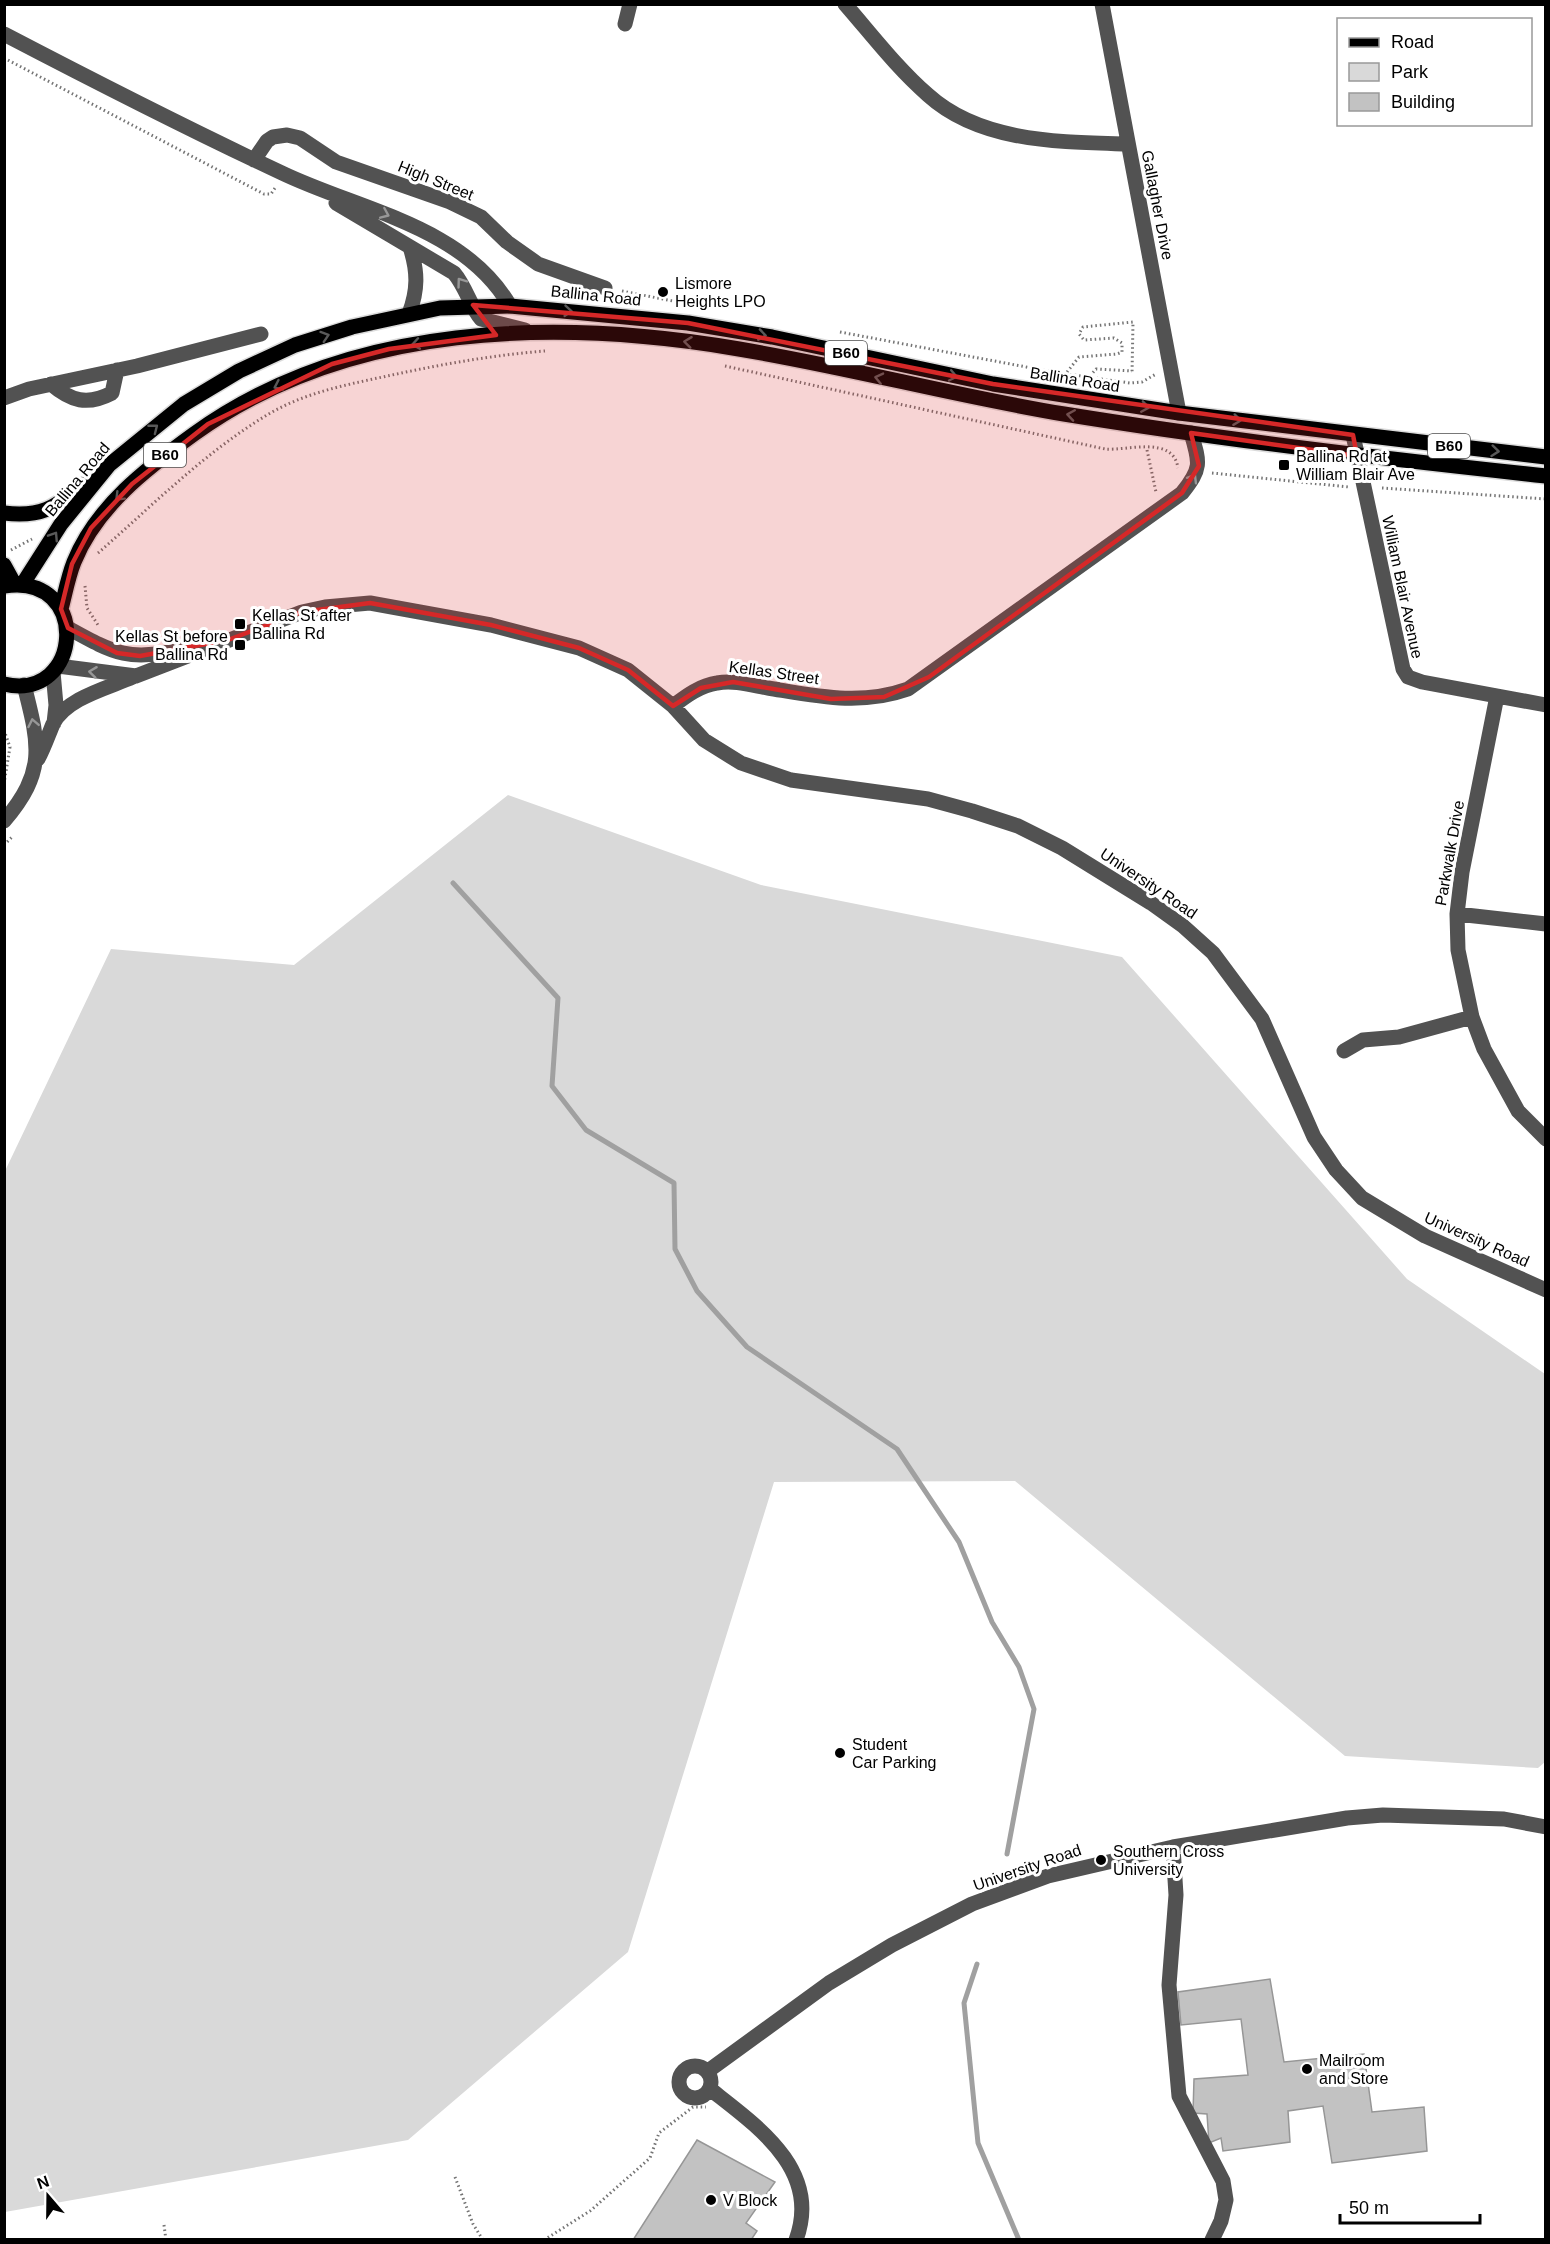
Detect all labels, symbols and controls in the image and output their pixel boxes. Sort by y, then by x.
legend [1337,18,1532,126]
text: Road [1391,32,1434,52]
text: Park [1391,62,1429,82]
text: Building [1391,92,1455,112]
street label: Gallagher Drive [1139,149,1176,261]
street label: High Street [396,158,477,204]
one-way arrow [379,207,390,219]
place label: Lismore Heights LPO [675,275,766,310]
one-way arrow [457,278,468,289]
street label: Ballina Road [550,282,642,309]
marker: Lismore Heights LPO [656,285,670,299]
one-way arrow [564,304,573,317]
one-way arrow [757,328,767,341]
one-way arrow [319,330,330,343]
one-way arrow [412,337,422,350]
one-way arrow [683,337,692,349]
road number: B60 [825,341,867,365]
street label: Ballina Road [1029,364,1121,395]
one-way arrow [947,368,957,381]
one-way arrow [875,372,885,385]
one-way arrow [273,379,284,391]
one-way arrow [1140,401,1150,413]
one-way arrow [1066,409,1076,422]
one-way arrow [1233,414,1242,426]
one-way arrow [147,424,158,435]
road number: B60 [1428,434,1470,458]
street label: Ballina Road [42,439,113,520]
road number: B60 [144,443,186,467]
one-way arrow [1490,444,1499,457]
place label: Ballina Rd at William Blair Ave [1296,448,1415,483]
marker: Ballina Rd at William Blair Ave [1277,458,1291,472]
one-way arrow [1185,474,1197,484]
one-way arrow [115,490,125,501]
street label: William Blair Avenue [1379,514,1426,660]
one-way arrow [46,532,58,542]
place label: Kellas St after Ballina Rd [252,607,352,642]
marker: Kellas St after Ballina Rd [233,617,247,631]
place label: Kellas St before Ballina Rd [115,628,228,663]
marker: Kellas St before Ballina Rd [233,638,247,652]
street label: Kellas Street [728,658,821,687]
one-way arrow [88,666,97,679]
one-way arrow [27,718,40,728]
street label: Parkwalk Drive [1432,799,1467,907]
street label: University Road [1097,845,1200,922]
street label: University Road [1422,1209,1532,1270]
place label: Student Car Parking [852,1736,936,1771]
marker: Student Car Parking [833,1746,847,1760]
street label: University Road [971,1841,1083,1894]
place label: Southern Cross University [1113,1843,1224,1878]
marker: Southern Cross University [1094,1853,1108,1867]
place label: Mailroom and Store [1319,2052,1388,2087]
marker: Mailroom and Store [1300,2062,1314,2076]
north arrow [18,2166,78,2226]
text: N [35,2172,51,2192]
scale bar [1340,2187,1480,2225]
place label: V Block [723,2192,778,2209]
marker: V Block [704,2193,718,2207]
text: 50 m [1349,2198,1389,2218]

